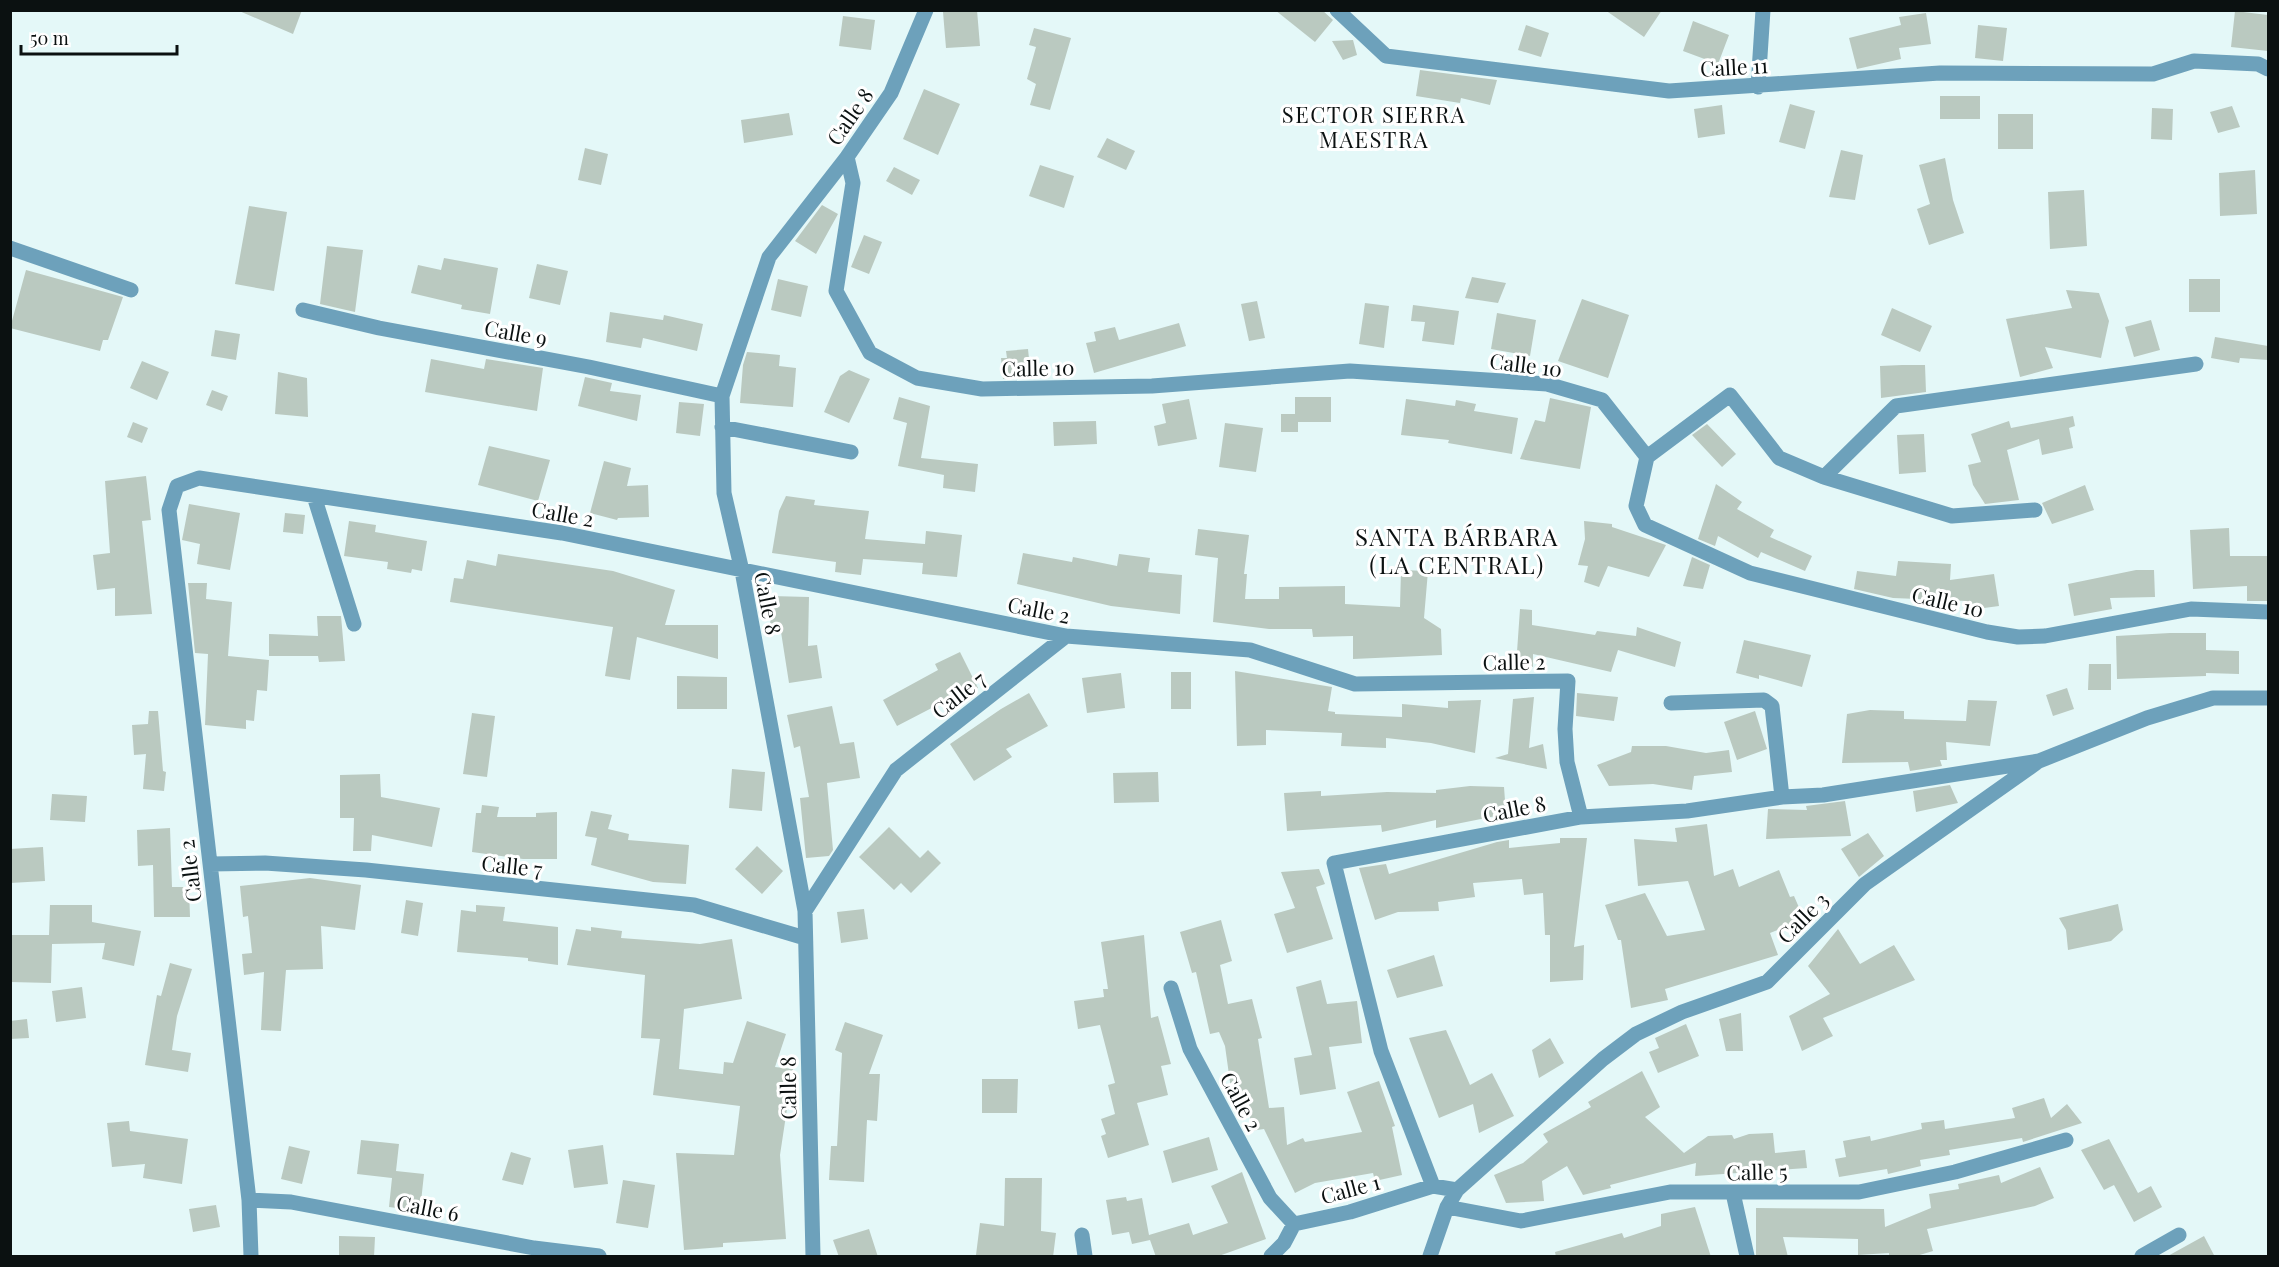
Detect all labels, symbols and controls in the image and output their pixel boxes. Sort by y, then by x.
scale bar [21,18,177,56]
text: 50 m [30,26,69,50]
street label: Calle 11 [1699,50,1769,82]
street label: Calle 8 [819,82,879,150]
district label: SECTOR SIERRA MAESTRA [1282,99,1466,154]
street label: Calle 9 [482,313,550,351]
street label: Calle 10 [1488,346,1564,382]
street label: Calle 10 [1001,352,1075,382]
street label: Calle 2 [530,494,596,532]
district label: SANTA BÁRBARA (LA CENTRAL) [1355,520,1559,580]
street label: Calle 8 [749,569,789,637]
street label: Calle 10 [1909,579,1987,623]
street label: Calle 2 [1006,589,1072,629]
street label: Calle 2 [1482,646,1546,676]
street label: Calle 7 [925,664,991,724]
street label: Calle 8 [1480,788,1548,828]
street label: Calle 2 [171,838,207,904]
street label: Calle 7 [480,848,544,882]
street label: Calle 3 [1770,885,1834,949]
street label: Calle 8 [772,1056,802,1120]
street label: Calle 2 [1215,1067,1269,1135]
street label: Calle 5 [1726,1156,1788,1186]
street label: Calle 1 [1317,1167,1383,1209]
street label: Calle 6 [394,1187,462,1227]

